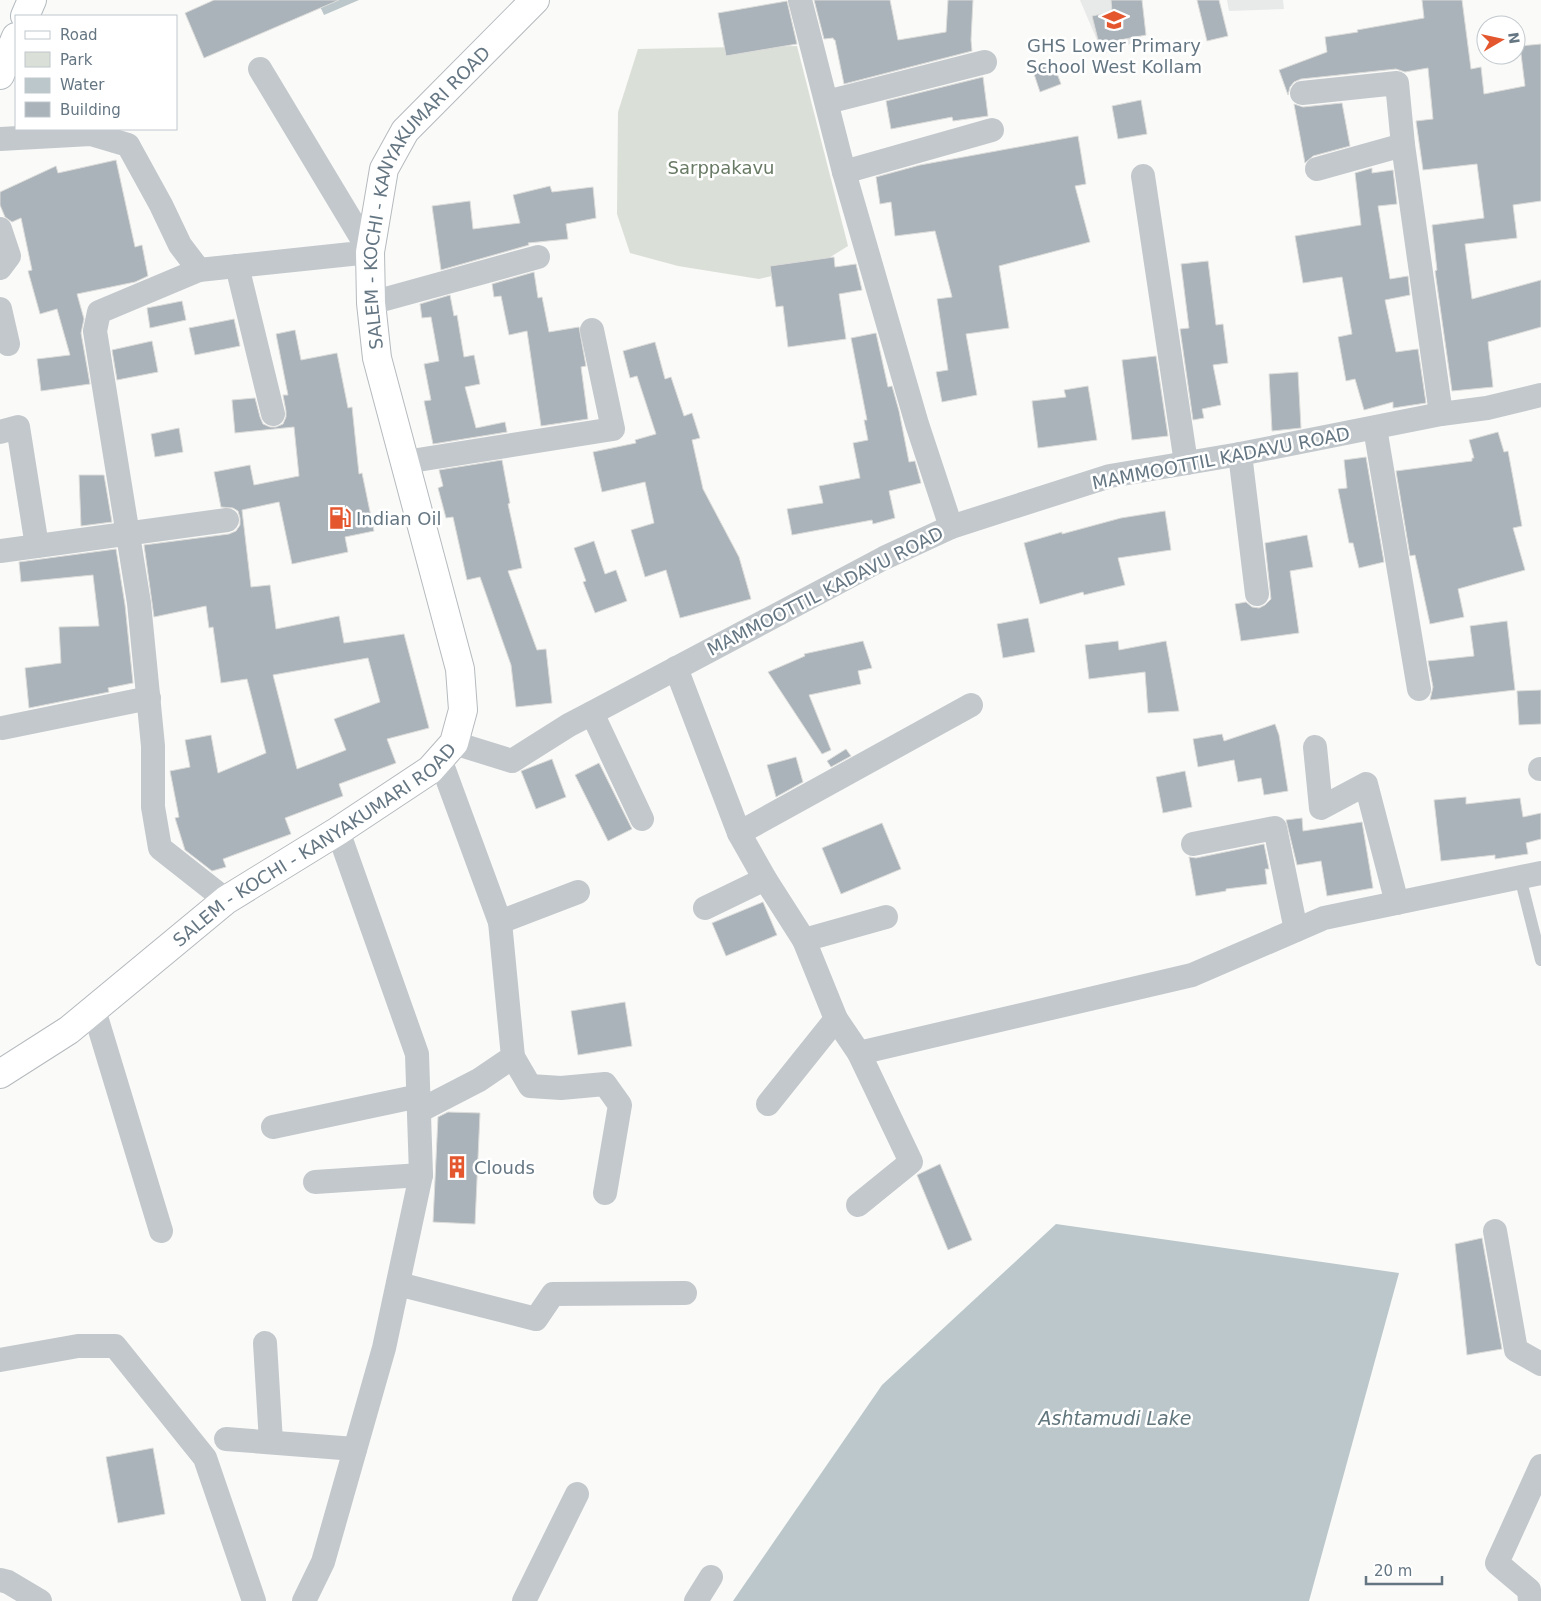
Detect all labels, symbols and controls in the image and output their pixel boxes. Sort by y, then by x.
school or university icon: GHS Lower Primary School West Kollam [1101,7,1127,33]
legend [15,15,178,130]
north arrow [1476,15,1526,65]
text: Road [60,26,98,44]
text: N [1505,31,1523,45]
place label: GHS Lower Primary School West Kollam [1026,35,1202,77]
street label: SALEM - KOCHI - KANYAKUMARI ROAD [359,41,494,351]
text: Park [60,51,93,69]
text: Water [60,76,105,94]
text: Building [60,101,121,119]
park label: Sarppakavu [668,157,774,178]
street label: MAMMOOTTIL KADAVU ROAD [1090,423,1352,493]
fuel station icon: Indian Oil [327,505,353,531]
place label: Indian Oil [356,508,441,529]
street label: MAMMOOTTIL KADAVU ROAD [703,522,947,660]
street label: SALEM - KOCHI - KANYAKUMARI ROAD [168,738,460,950]
building icon: Clouds [444,1154,470,1180]
place label: Clouds [474,1157,535,1178]
water label: Ashtamudi Lake [1037,1407,1191,1429]
scale bar [1366,1554,1442,1586]
text: 20 m [1374,1562,1412,1580]

